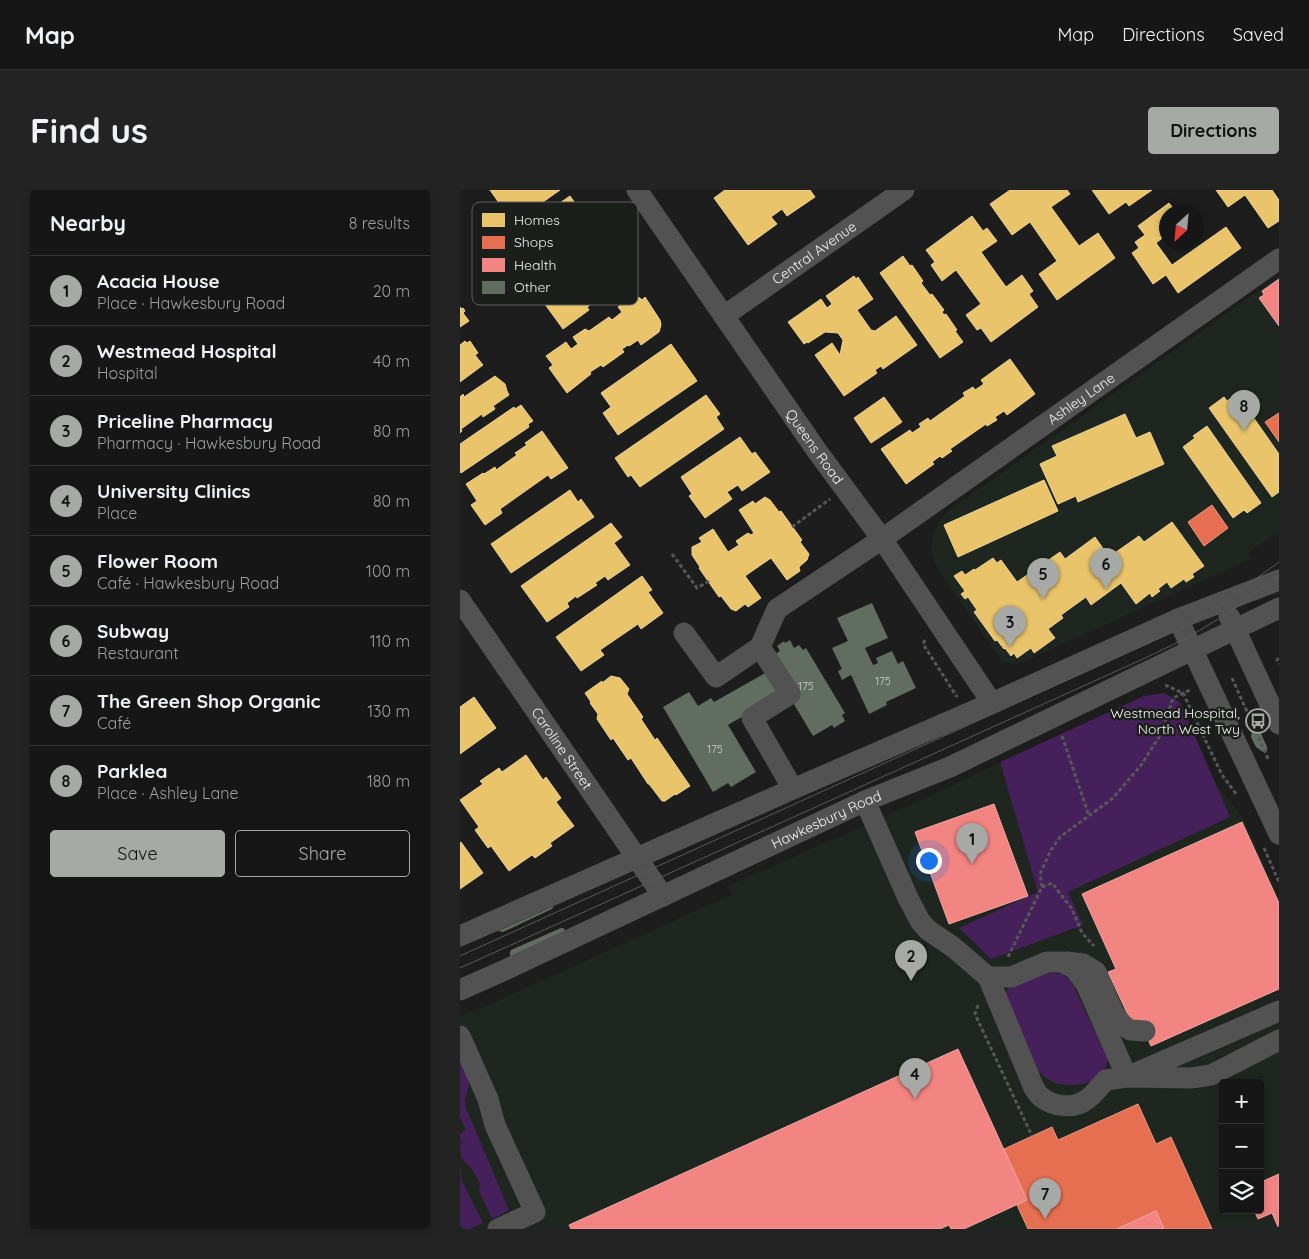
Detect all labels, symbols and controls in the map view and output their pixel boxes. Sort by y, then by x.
text: Map [25,20,75,50]
text: Map [1057,23,1094,46]
text: Directions [1122,23,1205,46]
text: Saved [1233,23,1284,46]
button: Directions [1148,107,1279,154]
text: Find us [30,108,148,152]
legend [472,202,638,305]
north arrow [1159,205,1204,250]
text: Nearby [50,210,126,236]
text: Homes [514,211,560,229]
text: 8 results [349,213,410,233]
street label: Central Avenue [769,217,860,289]
text: Shops [514,233,553,251]
text: Health [514,256,556,274]
text: Acacia House [97,269,220,293]
text: Other [514,278,551,296]
text: 1 [63,281,69,301]
text: 20 m [373,281,410,301]
text: Place · Hawkesbury Road [97,293,285,313]
text: Westmead Hospital [97,339,277,363]
text: 2 [61,351,71,371]
text: 40 m [373,351,410,371]
text: Hospital [97,363,158,383]
street label: Ashley Lane [1044,369,1118,429]
pin: 8 [1228,390,1260,431]
street label: Queens Road [782,406,847,488]
text: Priceline Pharmacy [97,409,273,433]
text: 3 [62,421,70,441]
text: 80 m [373,421,410,441]
text: Pharmacy · Hawkesbury Road [97,433,321,453]
text: University Clinics [97,479,251,503]
text: 4 [61,491,71,511]
text: 80 m [373,491,410,511]
text: Place [97,503,137,523]
pin: 6 [1090,548,1122,589]
text: Flower Room [97,549,218,573]
pin: 5 [1027,558,1059,599]
text: 5 [61,561,71,581]
text: 100 m [366,561,410,581]
text: Café · Hawkesbury Road [97,573,279,593]
pin: 3 [994,606,1026,647]
text: Subway [97,619,169,643]
text: 6 [62,631,70,651]
text: 110 m [370,631,410,651]
text: Restaurant [97,643,179,663]
house number: 175 [875,674,891,688]
house number: 175 [798,679,814,693]
text: The Green Shop Organic [97,689,320,713]
text: 7 [62,701,70,721]
text: 130 m [367,701,410,721]
street label: Caroline Street [527,704,596,793]
place label: Westmead Hospital, North West Twy [1110,704,1240,738]
bus stop icon: Westmead Hospital, North West Twy [1245,708,1271,734]
text: Café [97,713,131,733]
house number: 175 [707,742,723,756]
text: Parklea [97,759,167,783]
text: 8 [62,771,70,791]
text: 180 m [367,771,410,791]
text: Place · Ashley Lane [97,783,238,803]
street label: Hawkesbury Road [768,786,884,853]
pin: 1 [956,823,988,864]
button: Save [50,830,225,877]
button: Share [235,830,410,877]
your location [916,848,942,874]
pin: 2 [895,940,927,981]
pin: 4 [899,1058,931,1099]
map controls [1219,1079,1264,1214]
button: + [1219,1079,1264,1124]
button: − [1219,1124,1264,1169]
button: layers [1219,1169,1264,1214]
pin: 7 [1029,1178,1061,1219]

